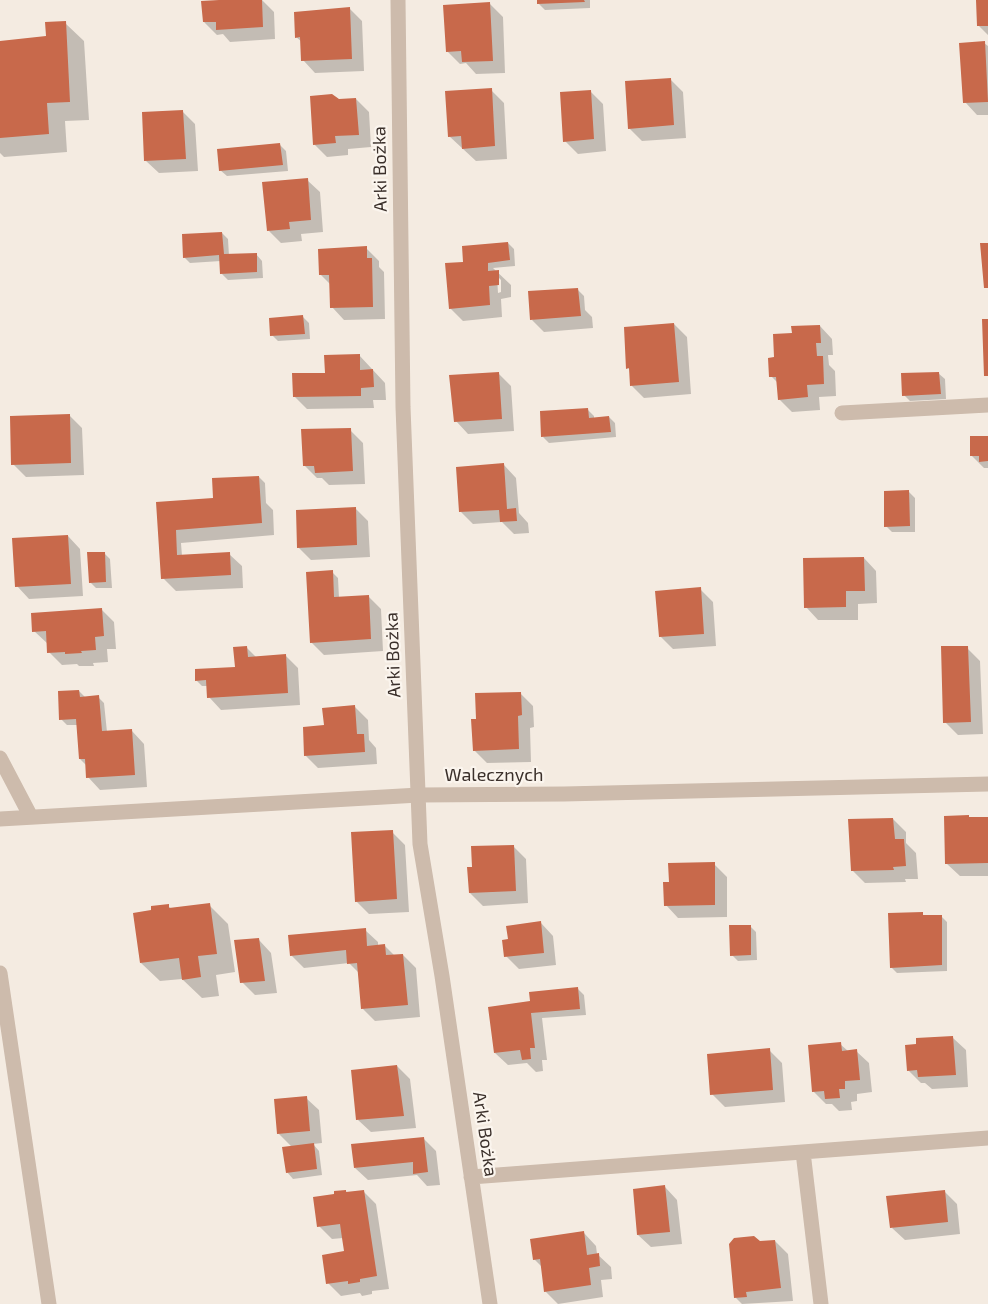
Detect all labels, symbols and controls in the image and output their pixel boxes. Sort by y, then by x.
street label: Arki Bożka [368,126,392,212]
street label: Arki Bożka [381,612,405,698]
street label: Walecznych [445,764,543,786]
street label: Arki Bożka [468,1090,502,1178]

